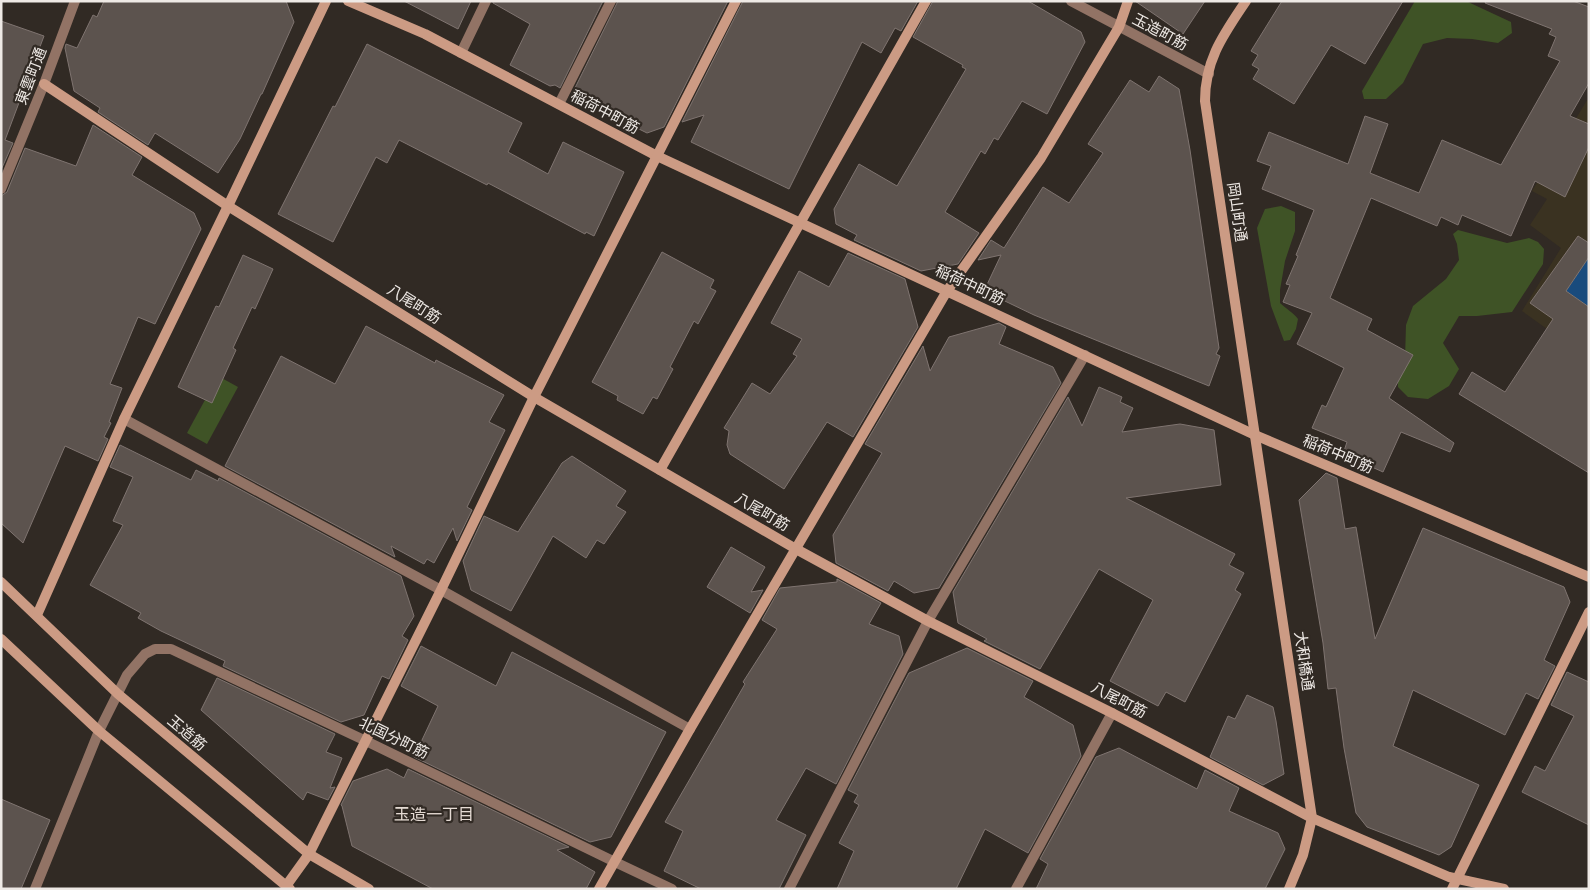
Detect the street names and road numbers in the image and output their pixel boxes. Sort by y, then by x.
street label: 玉造町筋 [1129,10,1191,54]
street label: 東雲町通 [12,45,50,107]
street label: 稲荷中町筋 [568,86,642,138]
street label: 岡山町通 [1224,181,1250,243]
street label: 稲荷中町筋 [932,261,1008,309]
street label: 八尾町筋 [384,280,444,328]
street label: 稲荷中町筋 [1300,431,1376,477]
street label: 八尾町筋 [732,489,792,535]
street label: 大和橋通 [1291,630,1317,692]
street label: 八尾町筋 [1088,678,1150,722]
street label: 玉造筋 [164,712,210,754]
street label: 北国分町筋 [356,713,432,763]

